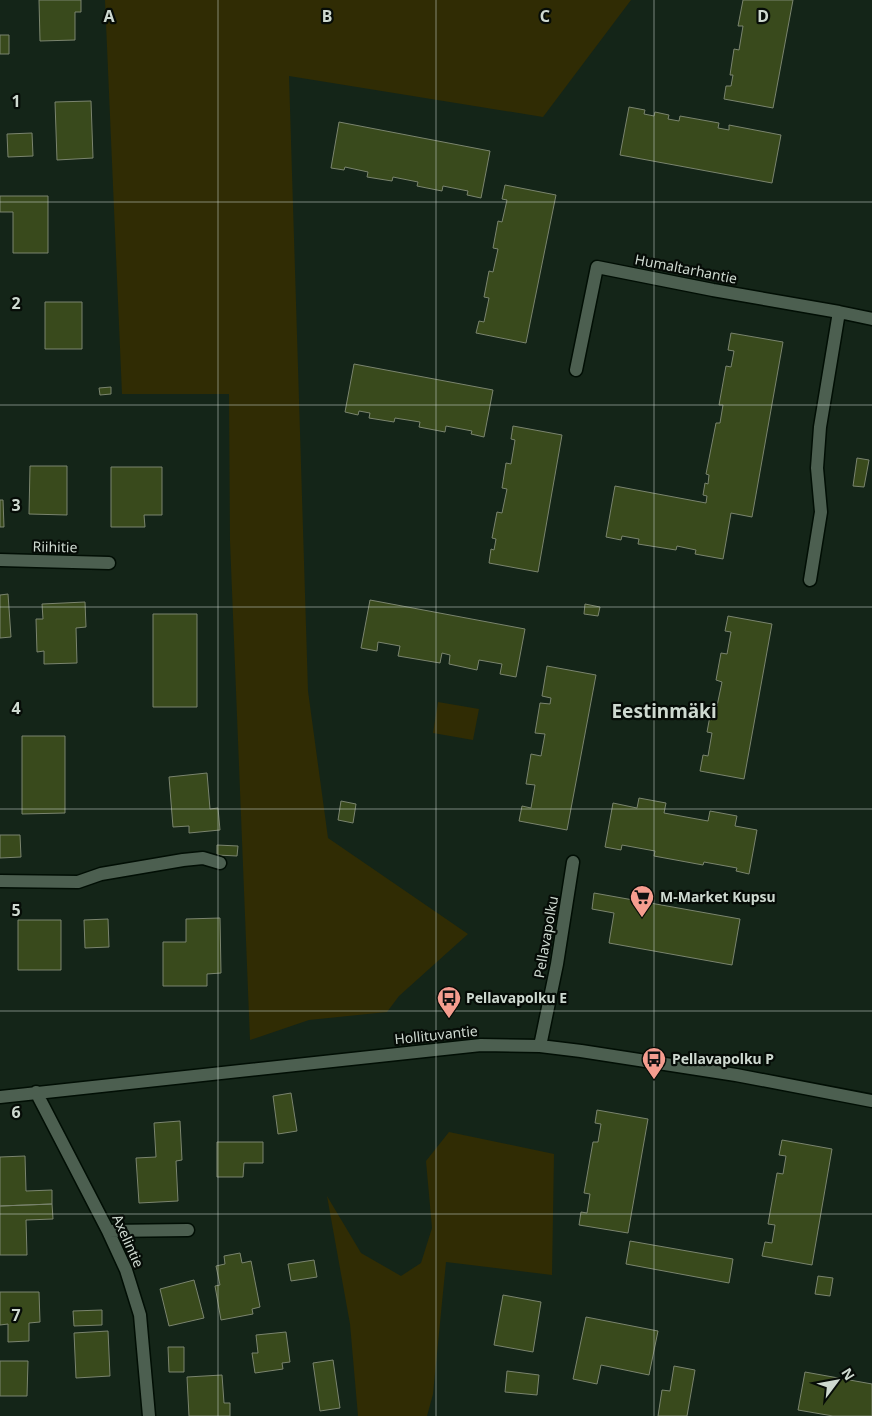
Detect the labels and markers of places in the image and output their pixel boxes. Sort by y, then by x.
supermarket icon: M-Market Kupsu [629,884,655,918]
place label: M-Market Kupsu [660,887,776,906]
bus stop icon: Pellavapolku E [436,985,462,1019]
place label: Pellavapolku E [466,988,567,1007]
bus stop icon: Pellavapolku P [641,1046,667,1080]
place label: Pellavapolku P [672,1049,774,1068]

